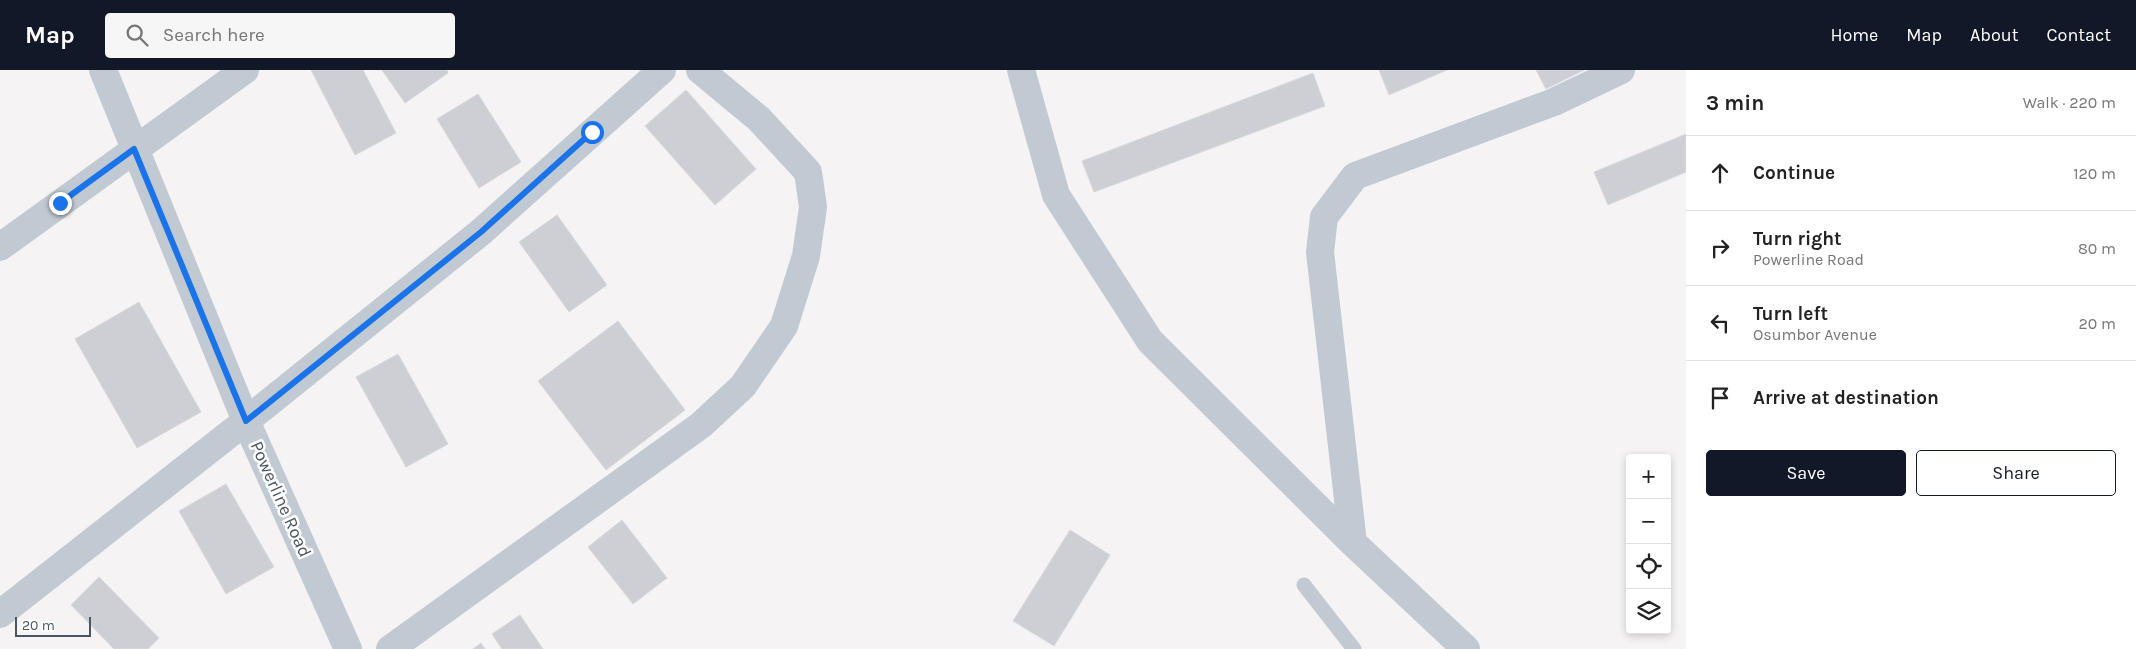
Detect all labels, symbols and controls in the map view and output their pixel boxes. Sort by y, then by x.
search box [105,13,455,58]
text: Map [25,21,75,49]
icon: search [123,21,151,49]
text: Search here [163,24,265,46]
text: Home [1830,24,1878,46]
text: Map [1906,24,1942,46]
text: About [1970,24,2019,46]
text: Contact [2047,24,2111,46]
text: 3 min [1706,91,1764,115]
text: Walk · 220 m [2023,93,2116,112]
route start [581,121,604,144]
icon: ahead [1706,159,1734,187]
text: Continue [1753,162,1835,184]
text: 120 m [2073,164,2116,183]
route end [49,192,72,215]
text: Turn right [1753,228,1842,250]
icon: right [1706,234,1734,262]
text: 80 m [2078,239,2116,258]
text: Powerline Road [1753,250,1864,269]
text: Turn left [1753,303,1828,325]
icon: left [1706,309,1734,337]
text: 20 m [2078,314,2116,333]
text: Osumbor Avenue [1753,325,1877,344]
icon: arrive [1706,384,1734,412]
text: Arrive at destination [1753,387,1939,409]
street label: Powerline Road [246,438,316,560]
button: Save [1706,450,1906,496]
button: Share [1916,450,2116,496]
map controls [1626,454,1671,634]
button: + [1626,454,1671,499]
button: − [1626,499,1671,544]
button: locate [1626,544,1671,589]
button: layers [1626,589,1671,634]
scale bar [15,614,91,637]
text: 20 m [22,617,55,634]

